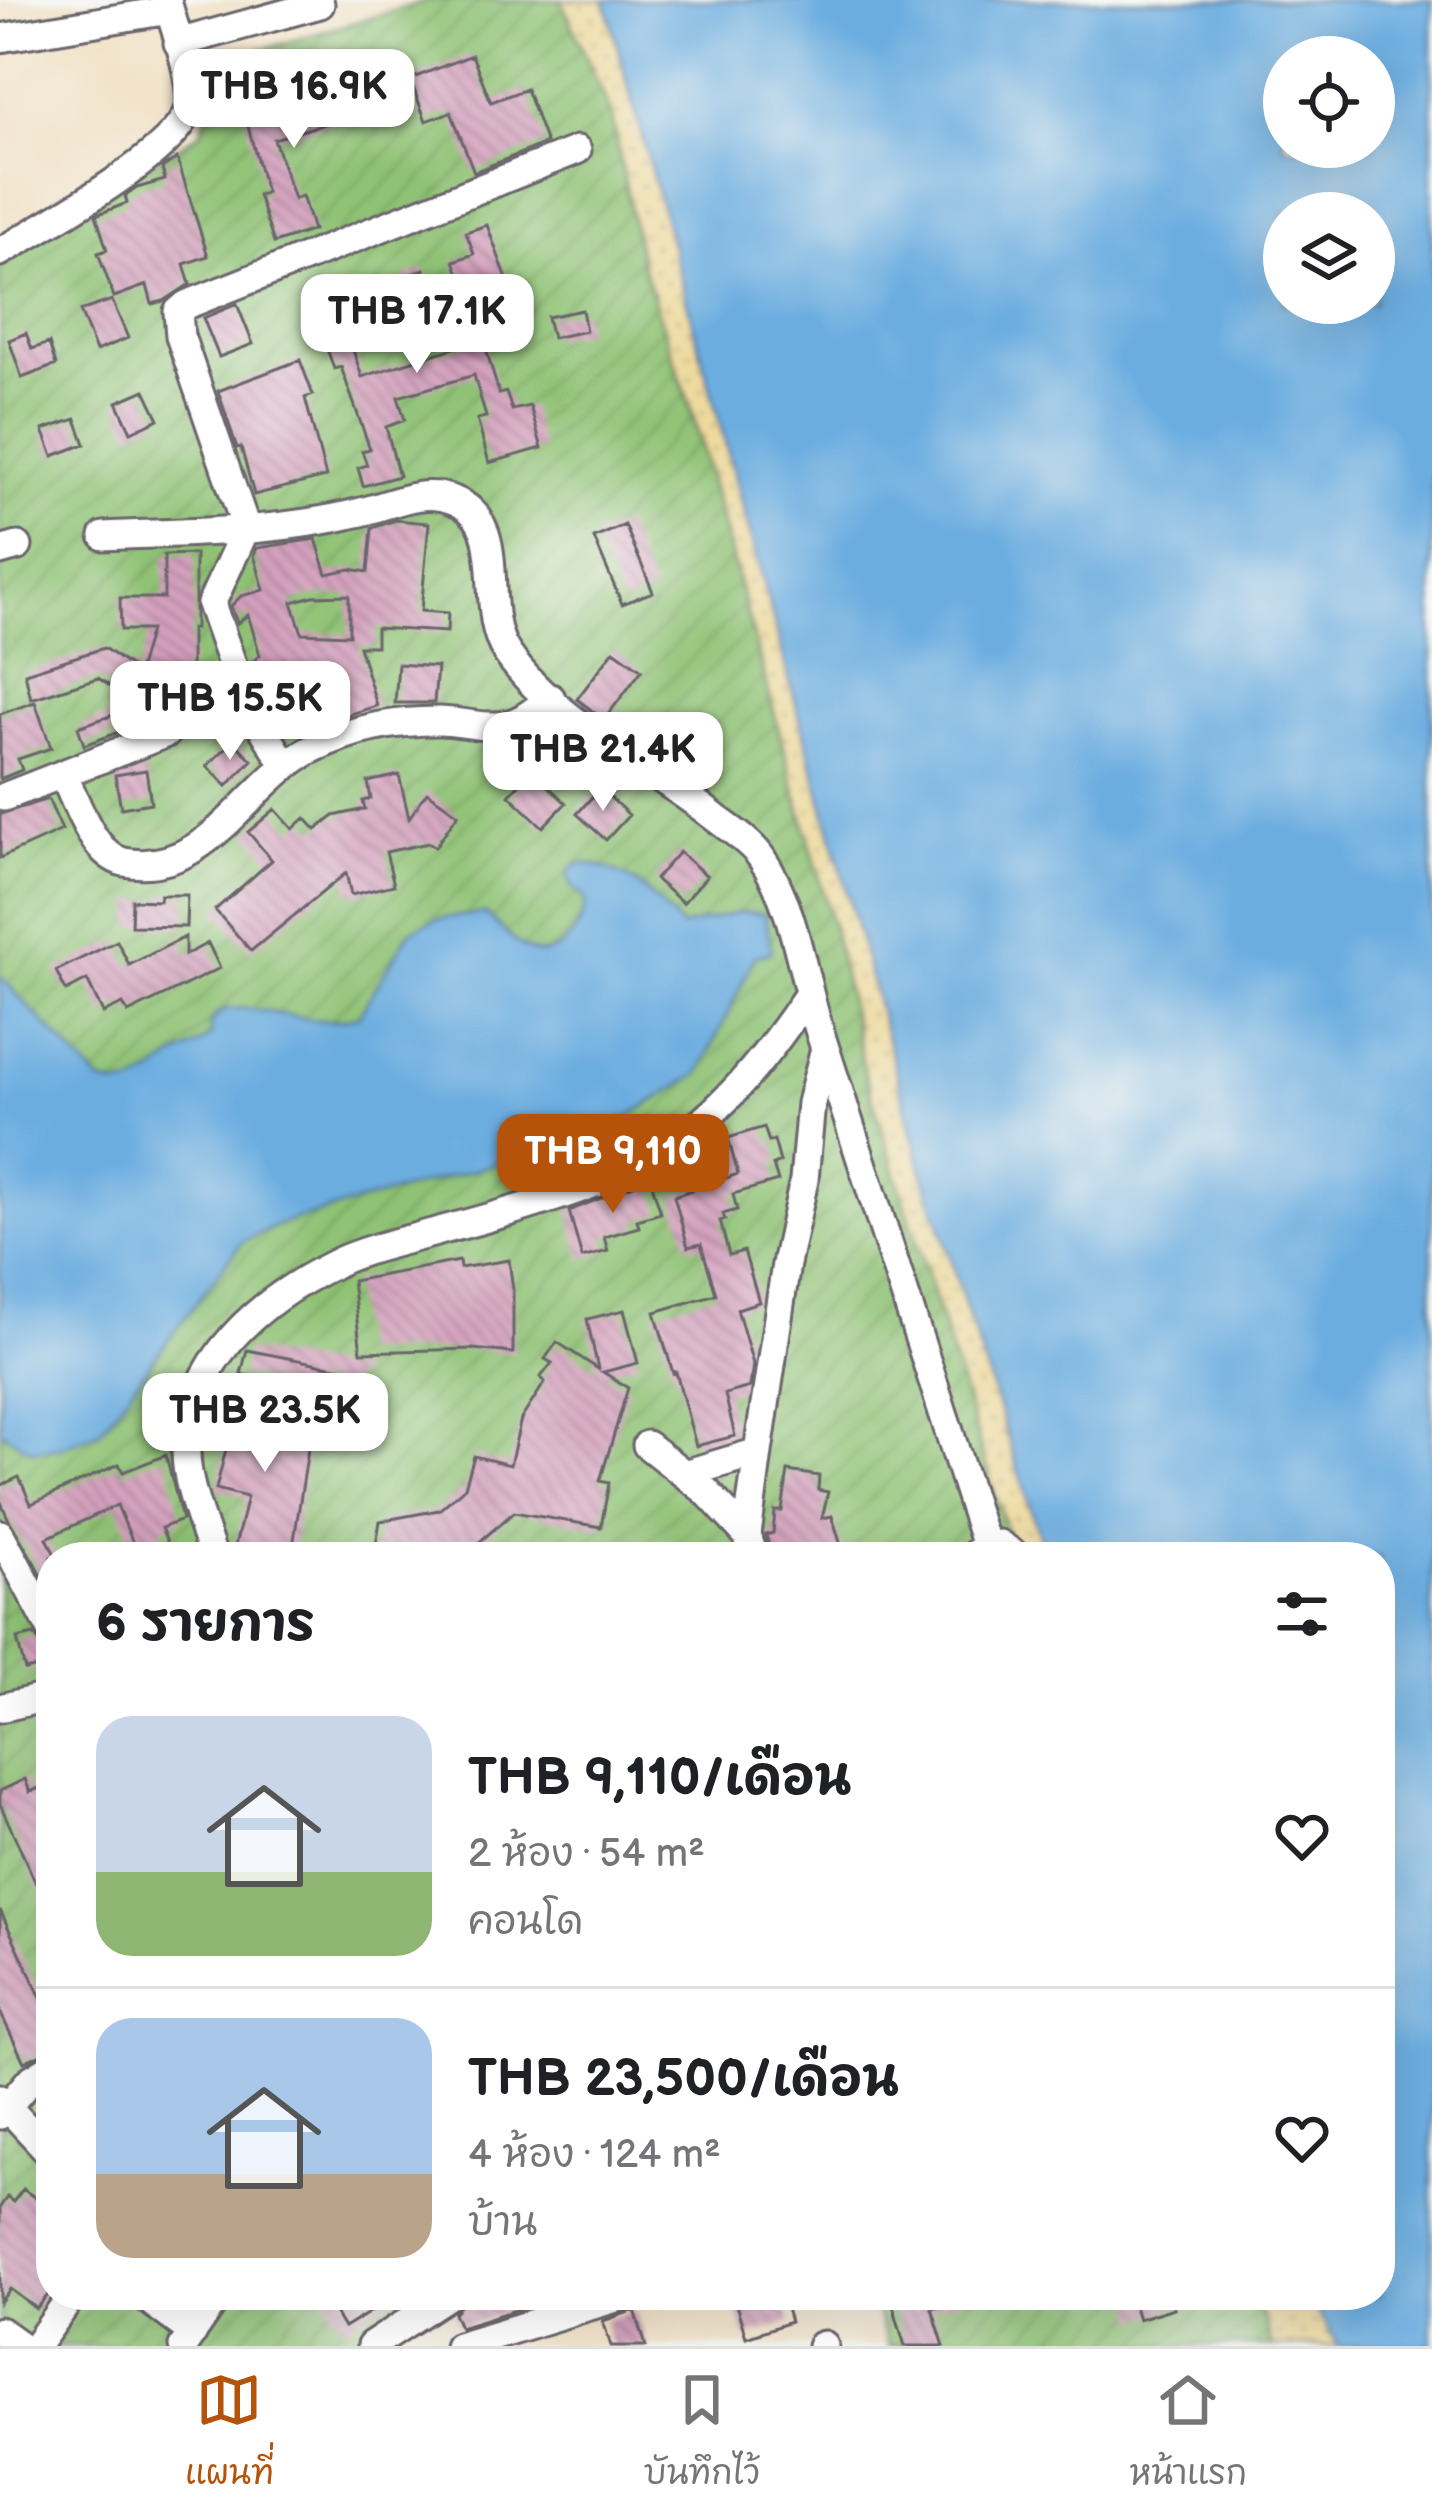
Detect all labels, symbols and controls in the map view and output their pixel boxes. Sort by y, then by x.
map controls [1263,36,1395,324]
button: locate [1263,36,1395,168]
pin: THB 16.9K [157,49,431,151]
text: THB 16.9K [200,64,388,111]
button: layers [1263,192,1395,324]
pin: THB 17.1K [280,274,554,376]
text: THB 17.1K [328,289,506,336]
pin: THB 15.5K [93,661,367,763]
text: THB 15.5K [137,676,323,723]
pin: THB 21.4K [466,712,740,814]
text: THB 21.4K [510,727,696,774]
pin: THB 9,110 [476,1114,750,1216]
text: THB 9,110 [524,1129,702,1176]
pin: THB 23.5K [128,1373,402,1475]
text: THB 23.5K [169,1388,361,1435]
icon: filters [1269,1581,1335,1647]
text: 6 รายการ [96,1594,315,1655]
text: THB 9,110/เดือน [468,1748,851,1809]
icon: home [192,1764,336,1908]
icon: heart [1269,1803,1335,1869]
text: 2 ห้อง · 54 m² [468,1831,705,1878]
text: คอนโด [468,1899,583,1946]
text: THB 23,500/เดือน [468,2049,899,2110]
icon: home [192,2066,336,2210]
icon: heart [1269,2105,1335,2171]
text: 4 ห้อง · 124 m² [468,2132,721,2179]
text: บ้าน [468,2200,537,2247]
tab: แผนที่ [185,2367,274,2497]
tab: บันทึกไว้ [644,2367,760,2497]
tab: หน้าแรก [1129,2367,1247,2497]

